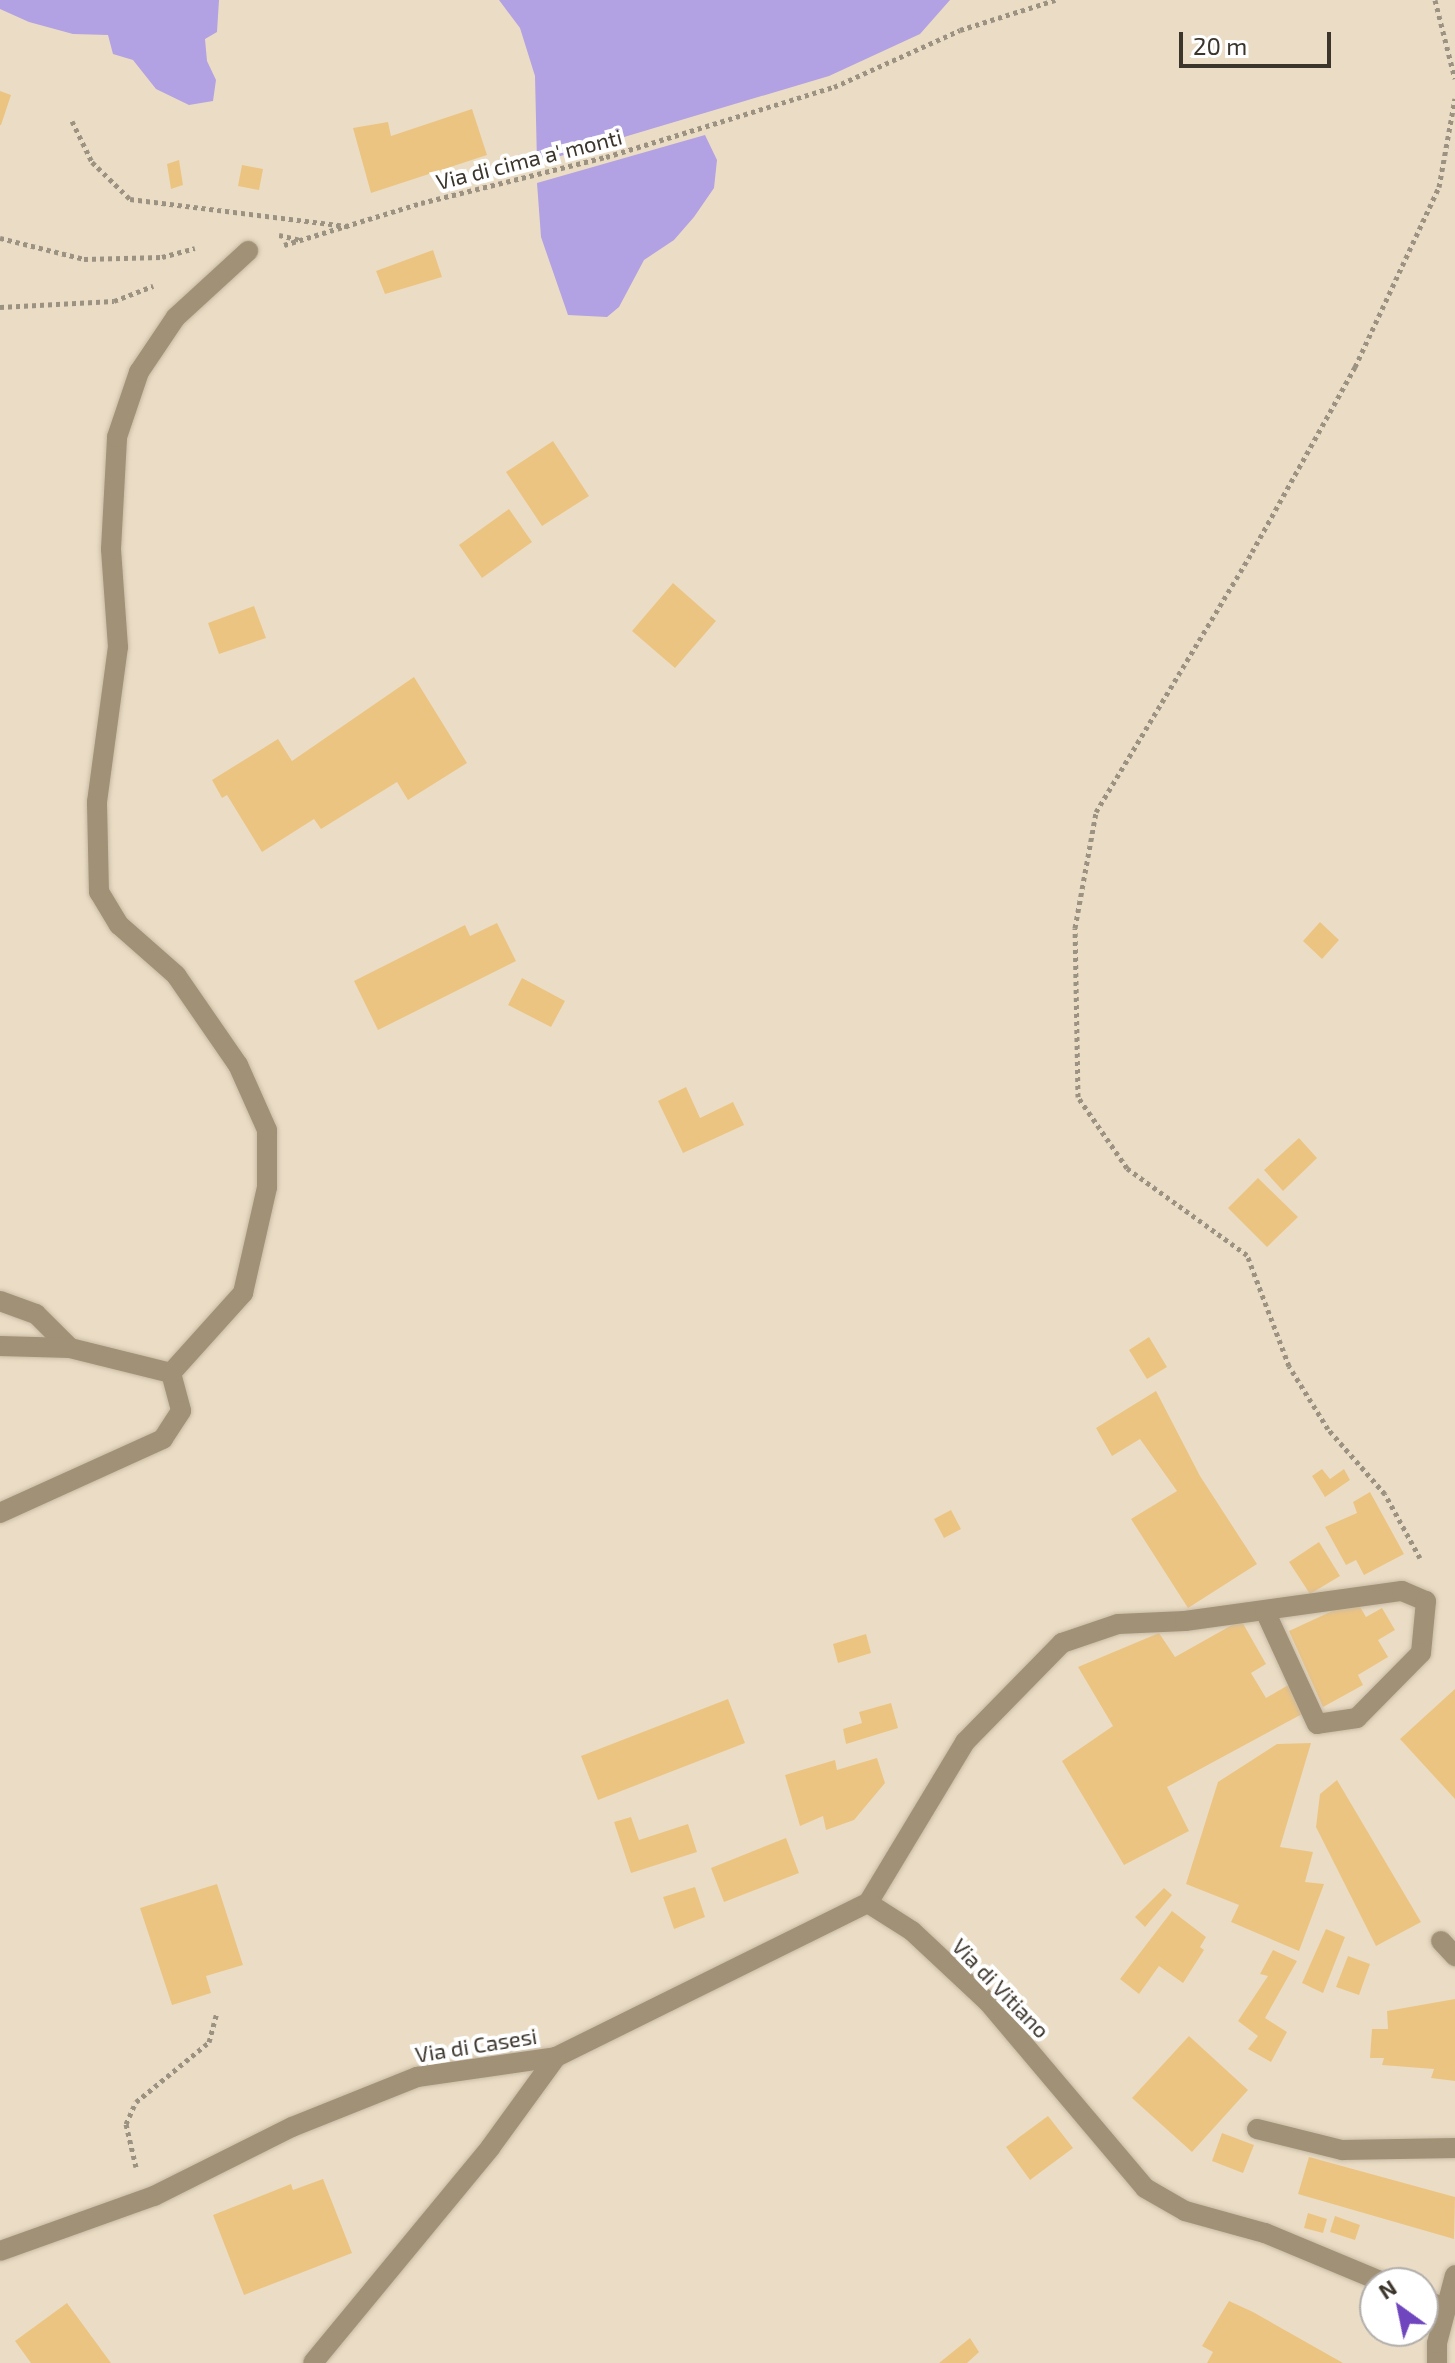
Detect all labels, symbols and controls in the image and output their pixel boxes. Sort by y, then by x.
scale bar [1183,16,1335,66]
text: 20 m [1193,31,1247,60]
street label: Via di cima a' monti [433,123,625,195]
street label: Via di Vitiano [947,1932,1055,2044]
street label: Via di Casesi [413,2022,539,2068]
north arrow [1359,2267,1439,2347]
text: N [1373,2273,1401,2304]

